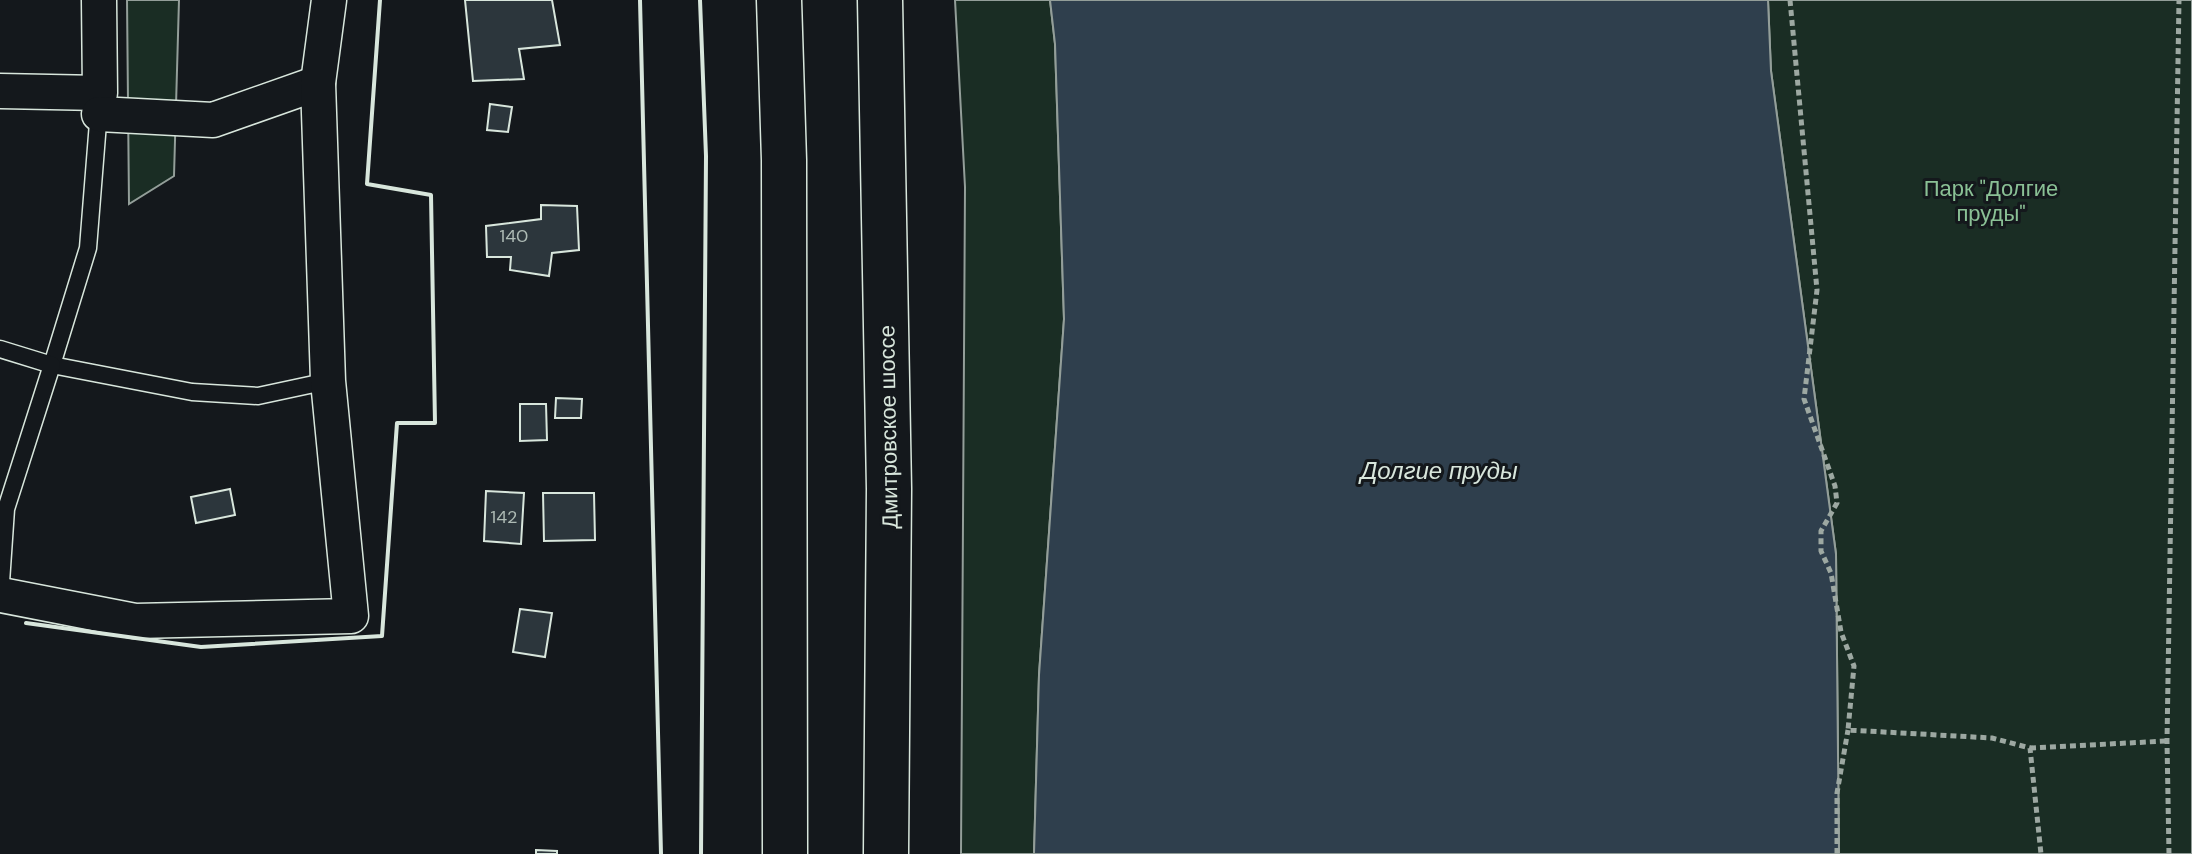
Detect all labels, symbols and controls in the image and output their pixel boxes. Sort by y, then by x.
park label: Парк "Долгие пруды" [1924,174,2058,228]
house number: 140 [500,224,528,248]
street label: Дмитровское шоссе [872,325,905,529]
water label: Долгие пруды [1357,455,1518,486]
house number: 142 [491,505,517,529]

